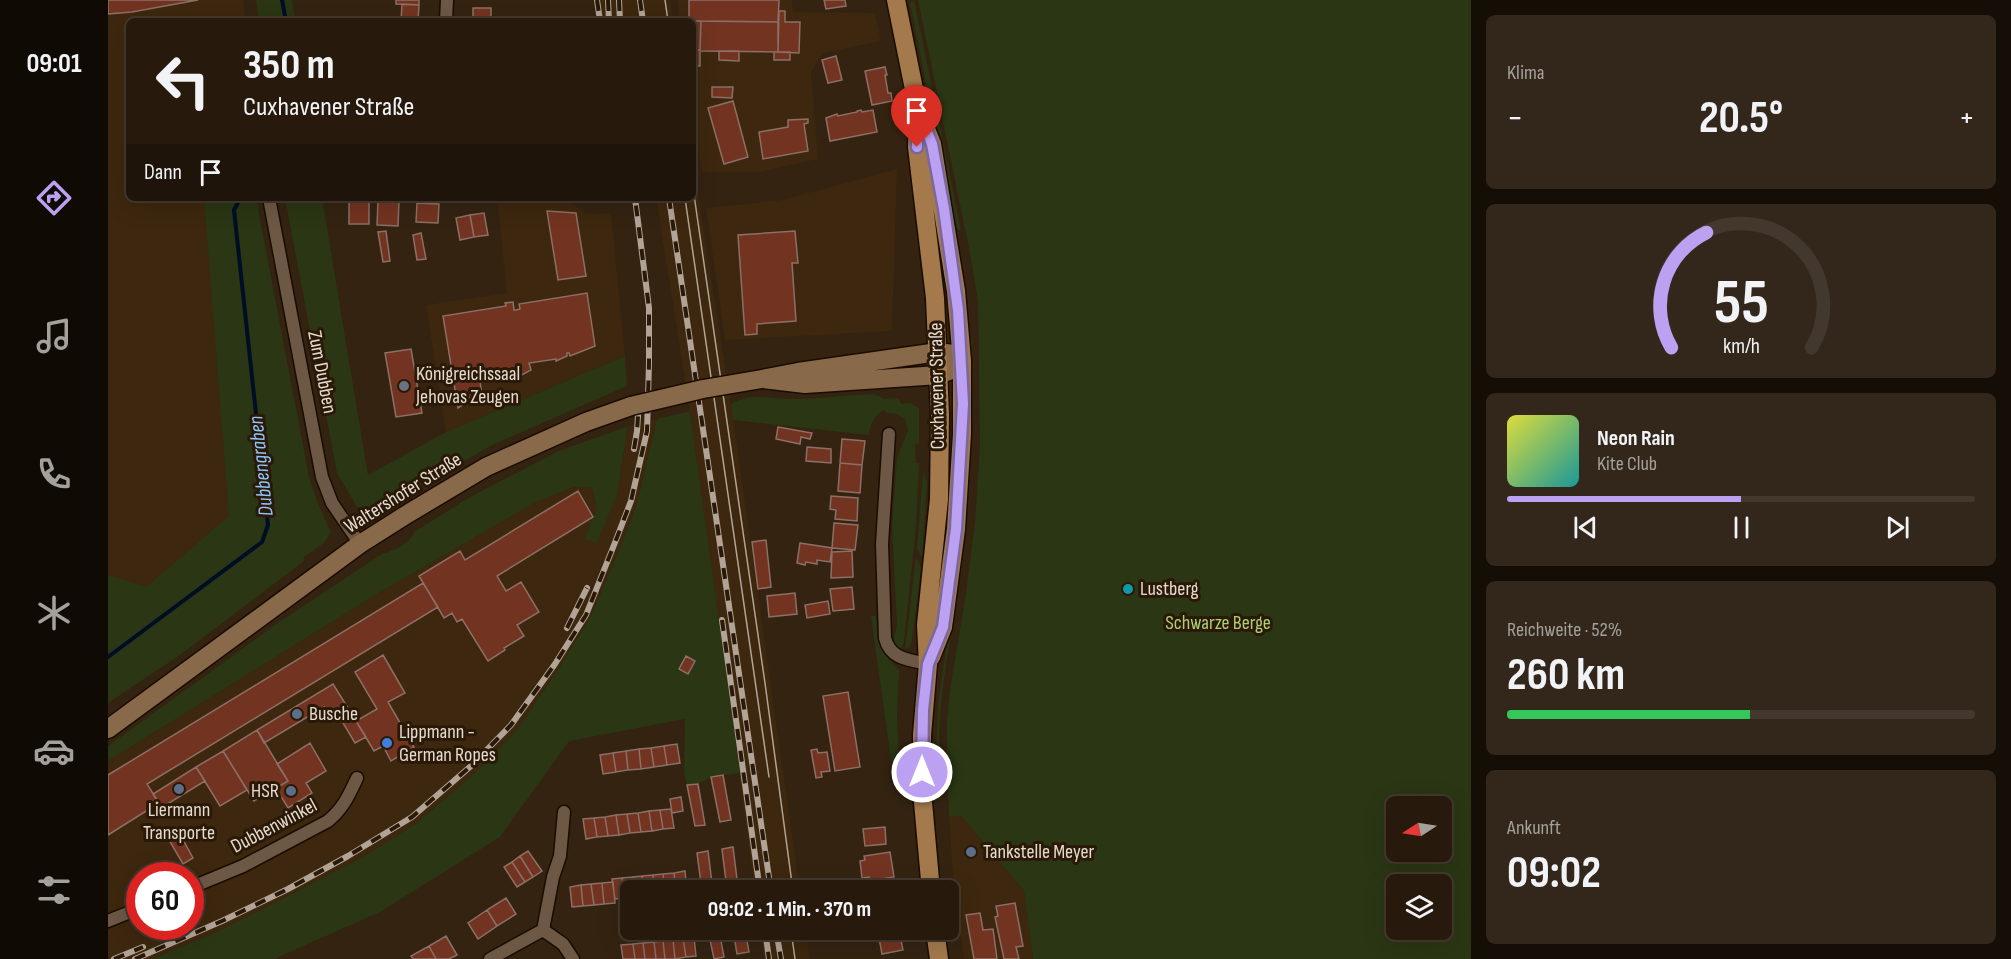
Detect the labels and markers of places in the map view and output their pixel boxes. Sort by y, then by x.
pin [891,85,942,147]
place label: Königreichssaal Jehovas Zeugen [415,362,520,409]
marker: Königreichssaal Jehovas Zeugen [397,379,411,393]
place label: Lustberg [1140,577,1199,601]
marker: Lustberg [1121,582,1135,596]
place label: Busche [309,702,358,726]
marker: Busche [290,707,304,721]
place label: Lippmann - German Ropes [399,720,496,767]
marker: Lippmann - German Ropes [380,736,394,750]
place label: HSR [251,779,279,803]
marker: Liermann Transporte [172,782,186,796]
marker: HSR [284,784,298,798]
place label: Liermann Transporte [143,798,215,845]
place label: Tankstelle Meyer [983,840,1095,864]
marker: Tankstelle Meyer [964,845,978,859]

